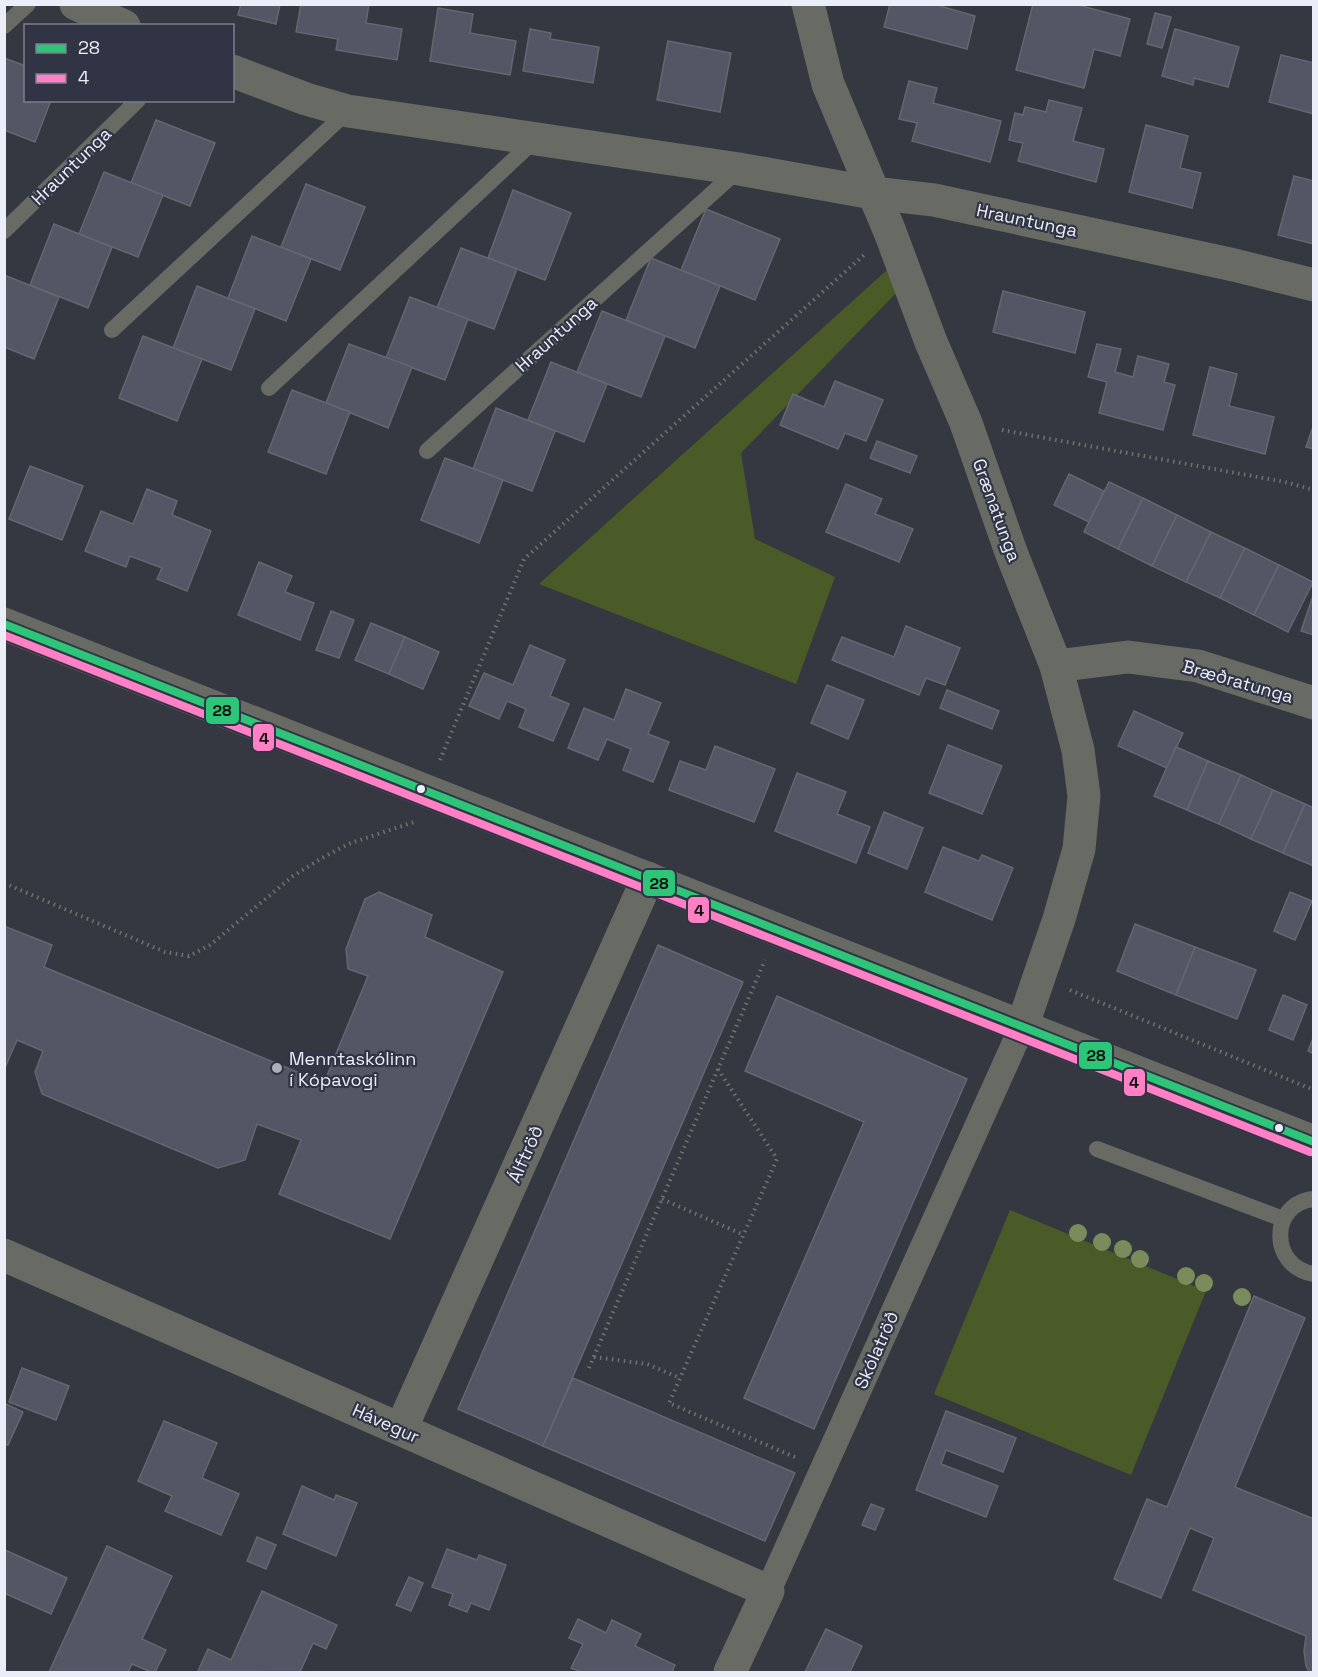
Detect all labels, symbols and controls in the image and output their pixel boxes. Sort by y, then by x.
legend [24,24,234,102]
text: 28 [78,36,100,59]
text: 4 [78,66,89,89]
street label: Hrauntunga [26,122,116,210]
street label: Hrauntunga [975,198,1079,242]
street label: Hrauntunga [510,291,602,377]
street label: Grænatunga [968,455,1026,565]
street label: Bræðratunga [1180,654,1296,708]
line badge: 28 [205,696,240,725]
text: 28 [212,700,232,721]
line badge: 4 [252,723,275,752]
text: 4 [259,728,269,749]
unlabelled marker [415,783,427,795]
line badge: 28 [642,869,676,897]
text: 28 [649,873,669,894]
line badge: 4 [687,896,710,924]
text: 4 [694,900,704,921]
line badge: 28 [1078,1041,1113,1070]
text: 28 [1086,1045,1106,1066]
place label: Menntaskólinn í Kópavogi [289,1047,416,1091]
marker: Menntaskólinn í Kópavogi [270,1061,284,1075]
line badge: 4 [1123,1068,1146,1097]
text: 4 [1129,1072,1139,1093]
street label: Álftröð [502,1122,548,1186]
unlabelled marker [1273,1122,1285,1134]
street label: Skólatröð [849,1308,903,1392]
street label: Hávegur [349,1398,423,1448]

